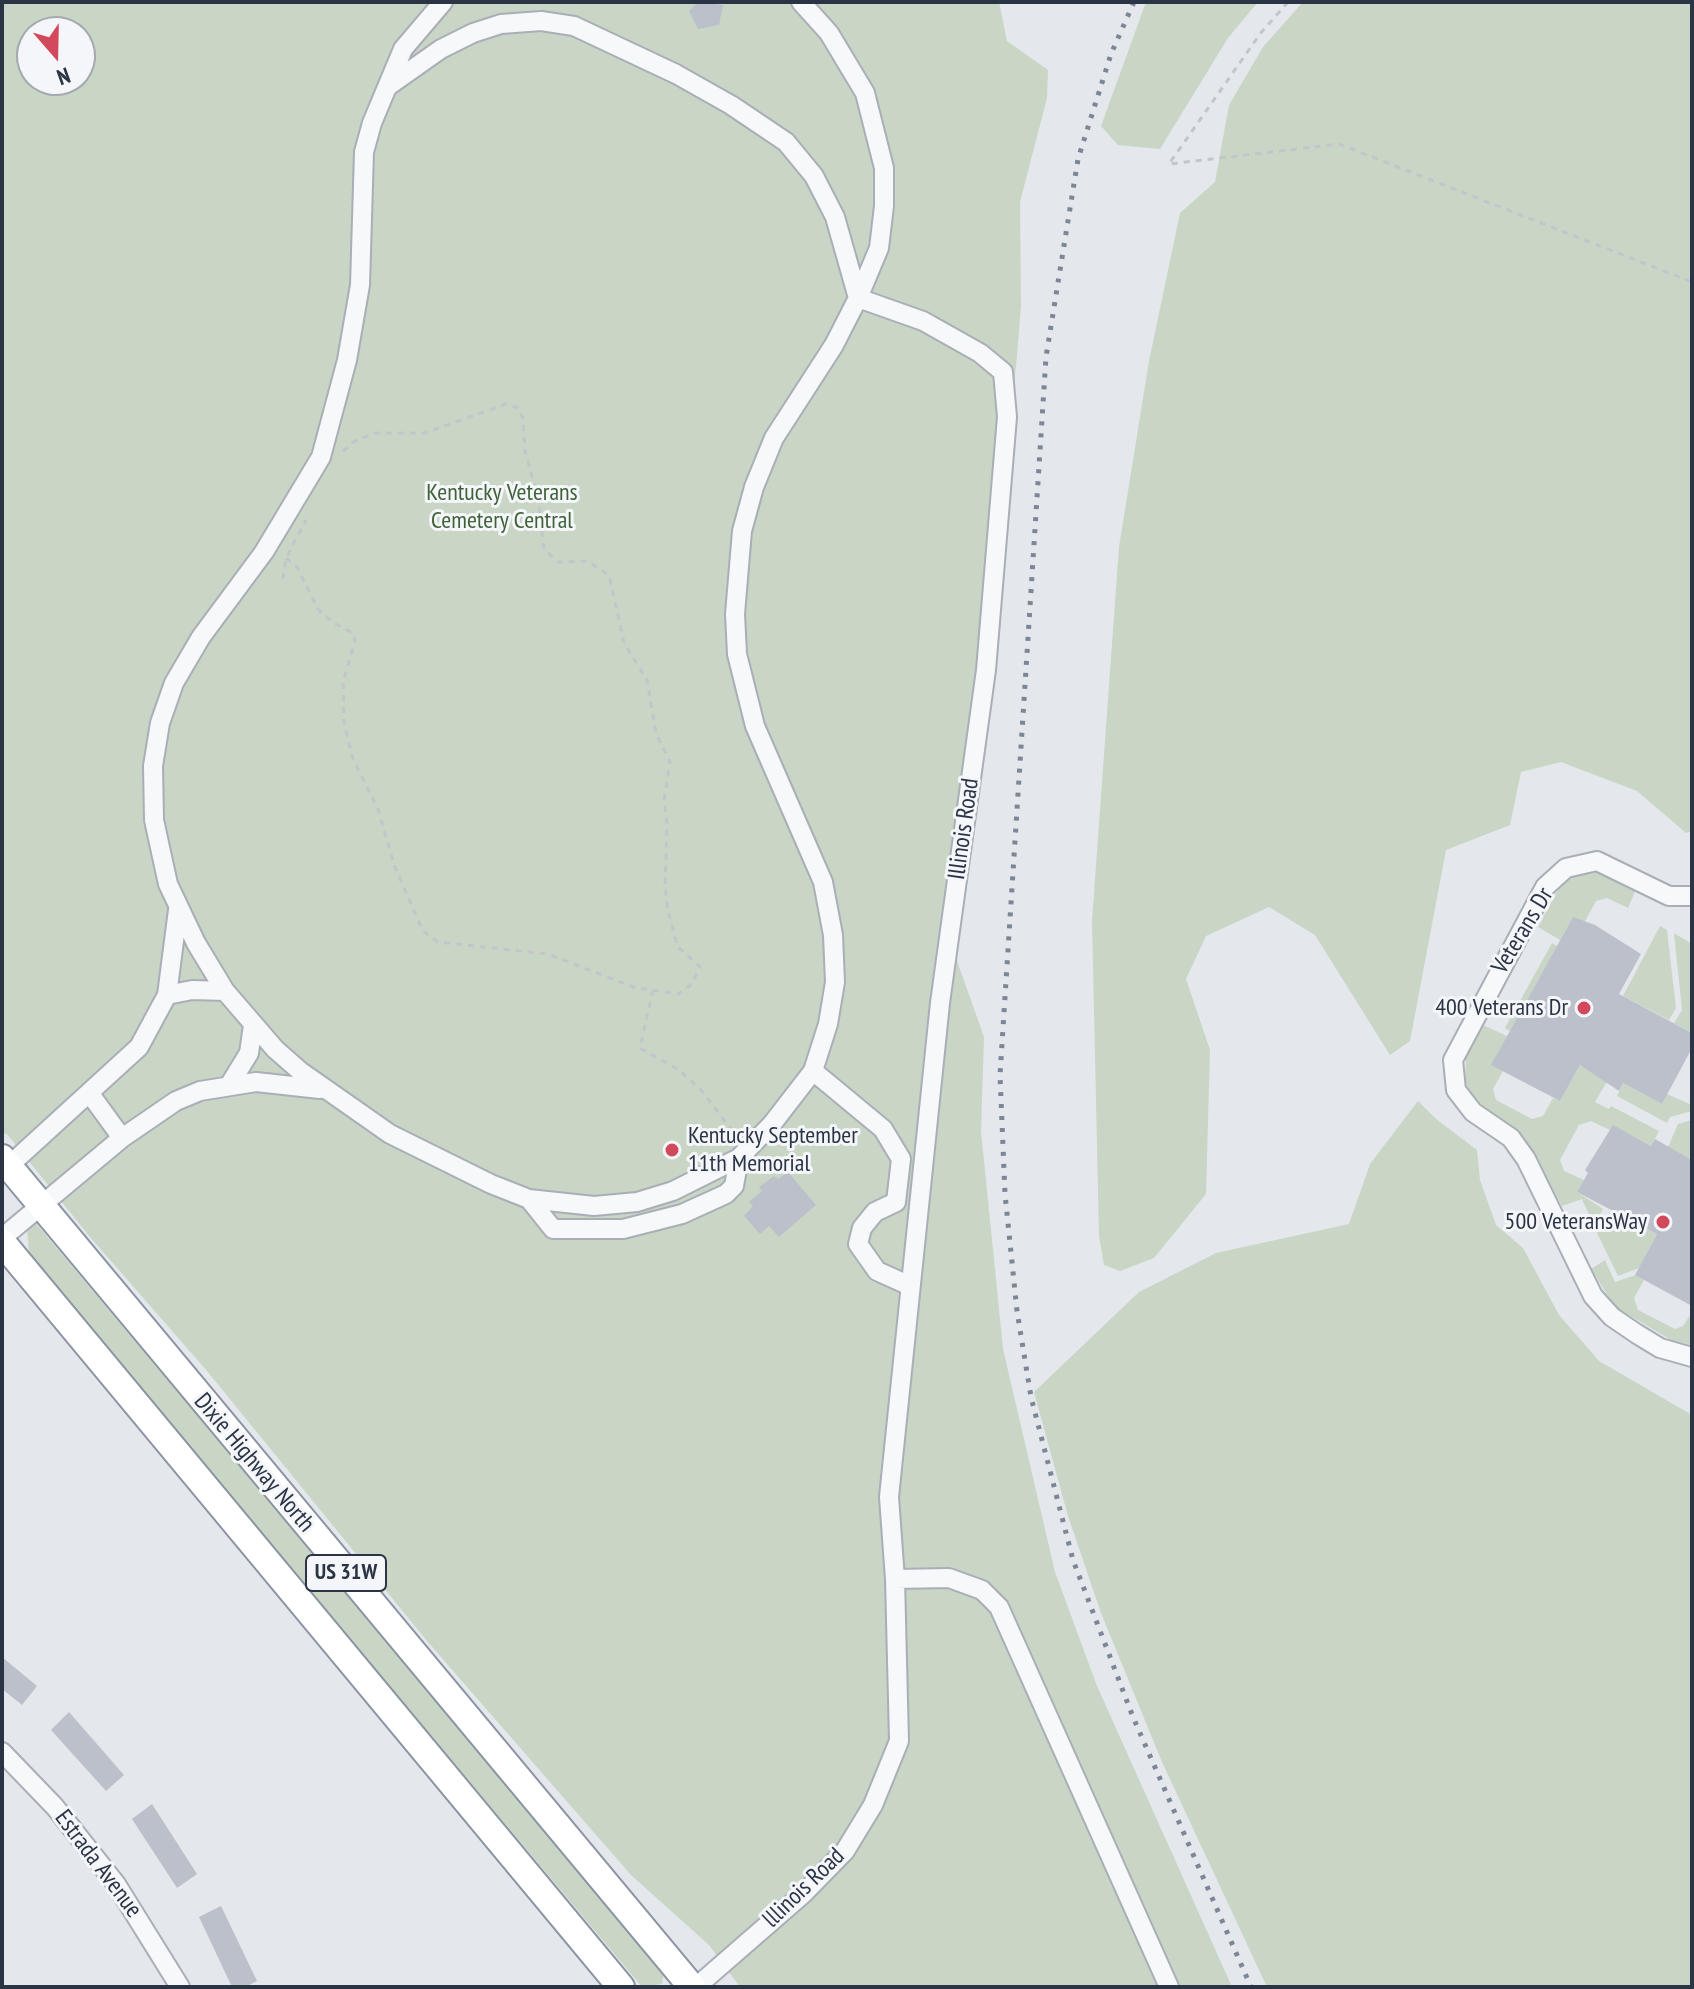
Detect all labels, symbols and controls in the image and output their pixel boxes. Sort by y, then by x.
north arrow [16,16,96,96]
text: N [53,61,74,92]
park label: Kentucky Veterans Cemetery Central [426,479,578,535]
street label: Illinois Road [943,776,985,882]
street label: Veterans Dr [1486,883,1560,979]
place label: 400 Veterans Dr [1435,994,1568,1022]
marker: 400 Veterans Dr [1575,999,1593,1017]
place label: Kentucky September 11th Memorial [688,1122,858,1178]
marker: Kentucky September 11th Memorial [663,1141,681,1159]
place label: 500 VeteransWay [1505,1208,1647,1236]
marker: 500 VeteransWay [1654,1213,1672,1231]
street label: Dixie Highway North [188,1388,320,1538]
road number: US 31W [306,1555,386,1591]
street label: Estrada Avenue [48,1805,148,1923]
street label: lllinois Road [757,1842,851,1934]

